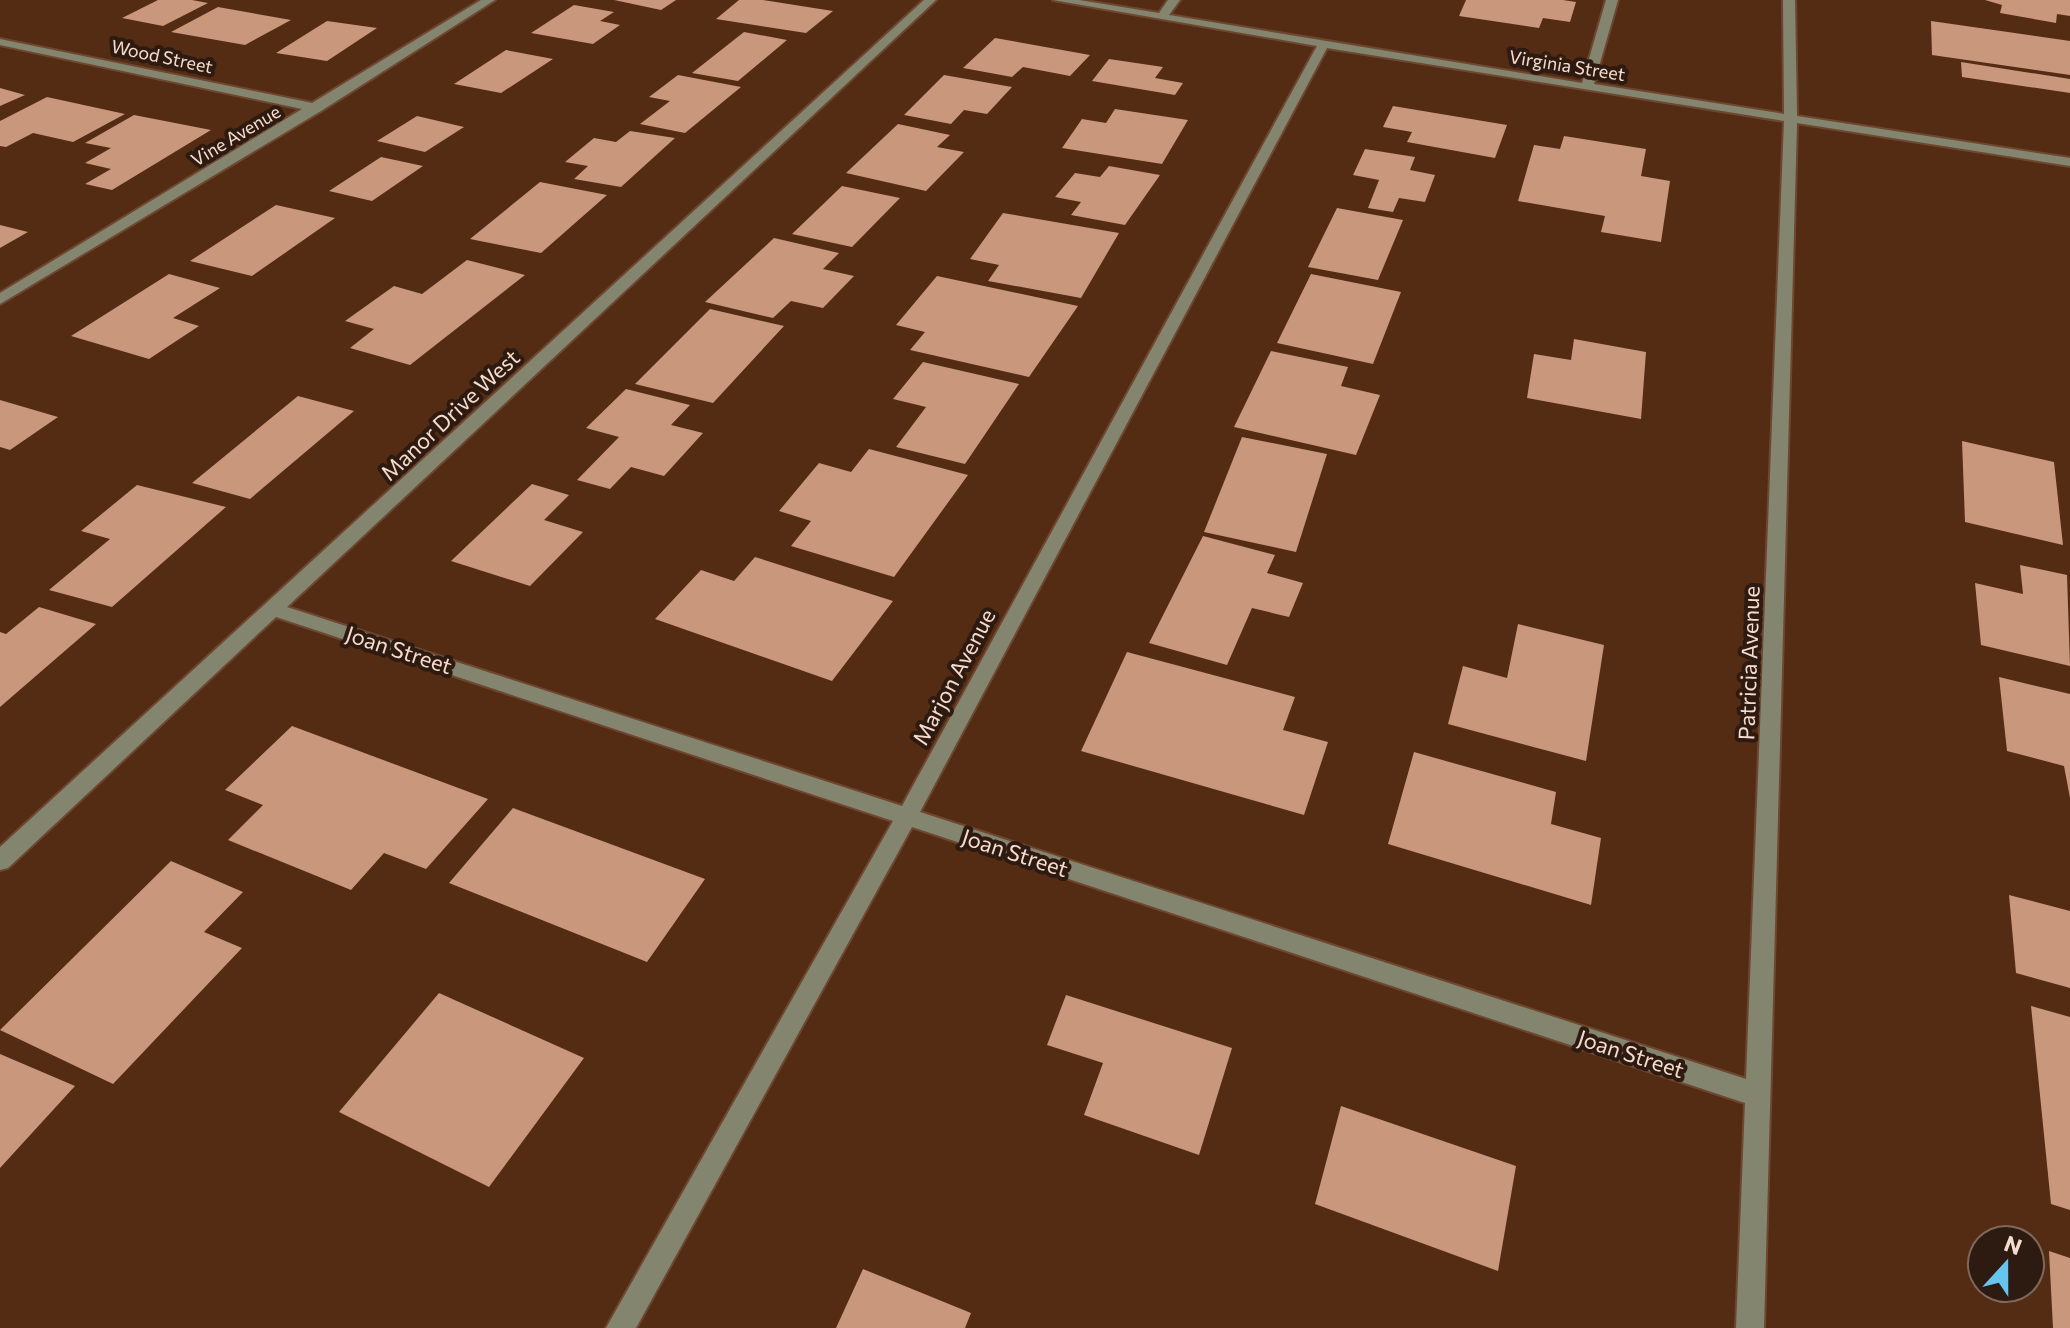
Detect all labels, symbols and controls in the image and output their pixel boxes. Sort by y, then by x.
street label: Wood Street [109,35,215,78]
street label: Virginia Street [1508,45,1627,85]
street label: Vine Avenue [187,100,284,170]
street label: Manor Drive West [375,343,525,486]
street label: Patricia Avenue [1732,585,1765,741]
street label: Marjon Avenue [906,604,1001,749]
street label: Joan Street [343,620,456,679]
street label: Joan Street [959,823,1072,882]
street label: Joan Street [1575,1024,1688,1083]
north arrow [1966,1224,2046,1304]
text: N [2001,1229,2026,1260]

